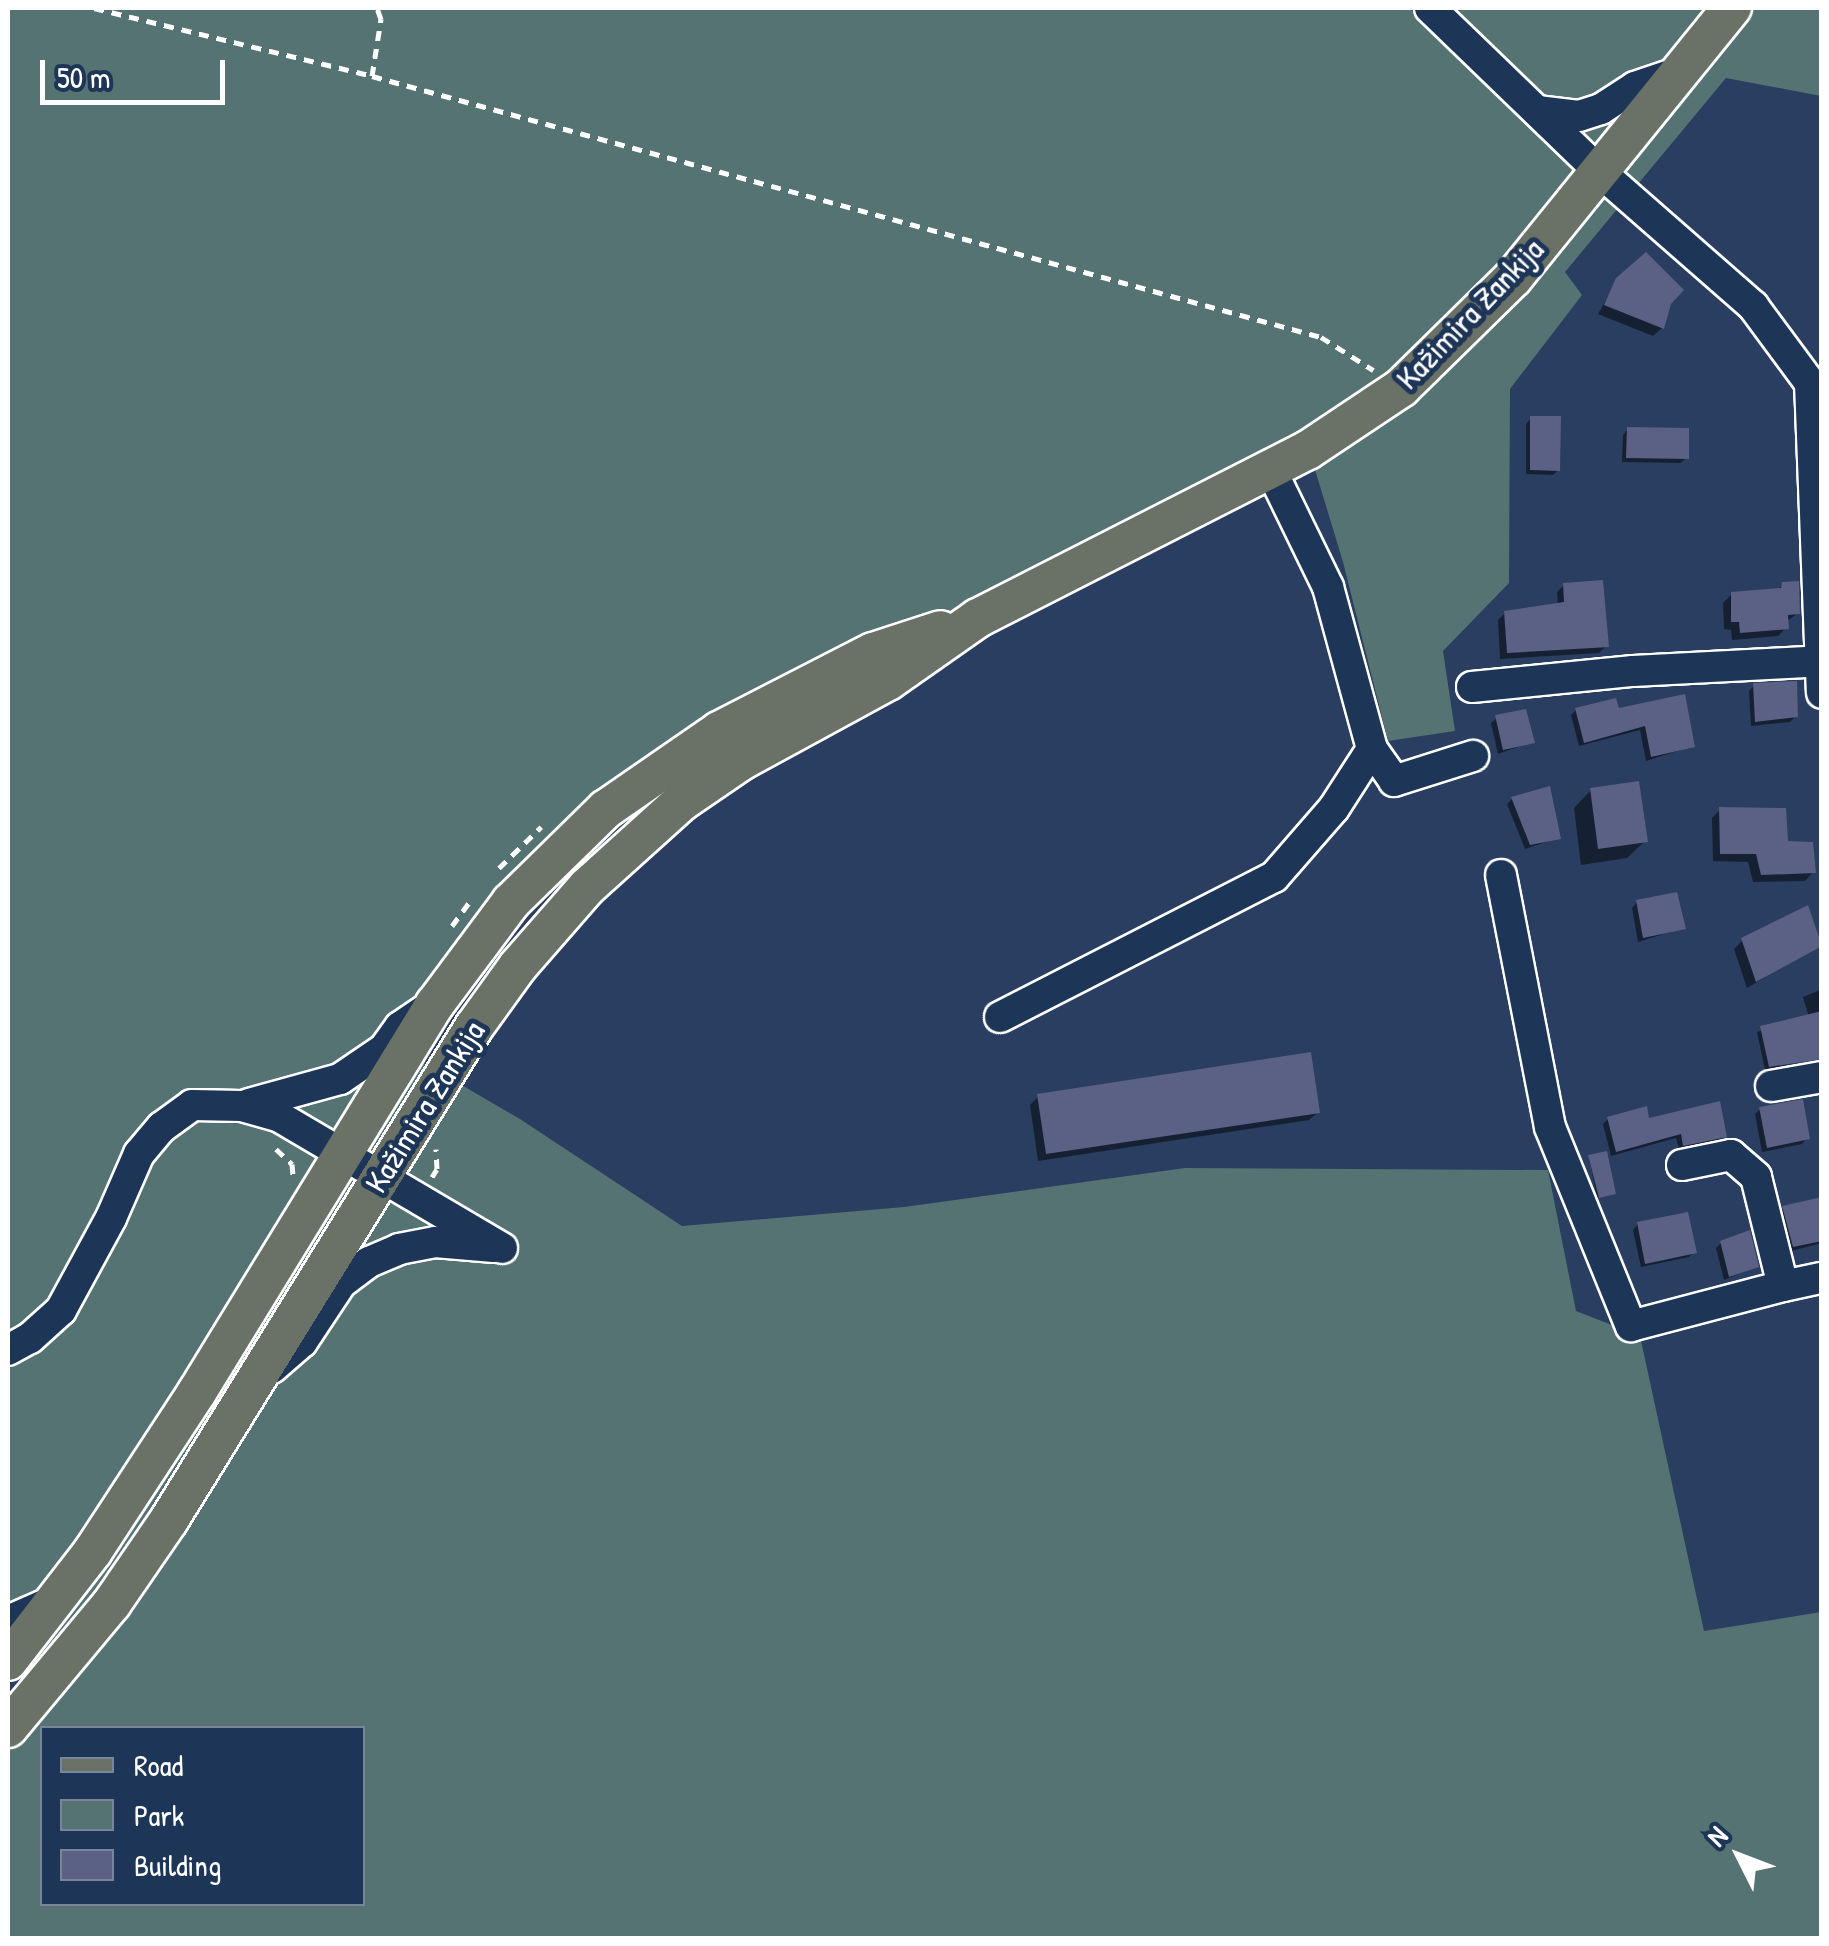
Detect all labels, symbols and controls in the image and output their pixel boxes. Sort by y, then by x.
scale bar [45,40,230,102]
text: 50 m [57,57,110,97]
street label: Kažimira Zankija [1388,231,1552,397]
street label: Kažimira Zankija [357,1014,493,1200]
legend [40,1726,365,1906]
text: Road [134,1745,183,1785]
text: Park [134,1795,184,1835]
north arrow [1689,1806,1789,1906]
text: N [1698,1818,1736,1854]
text: Building [134,1845,221,1885]

